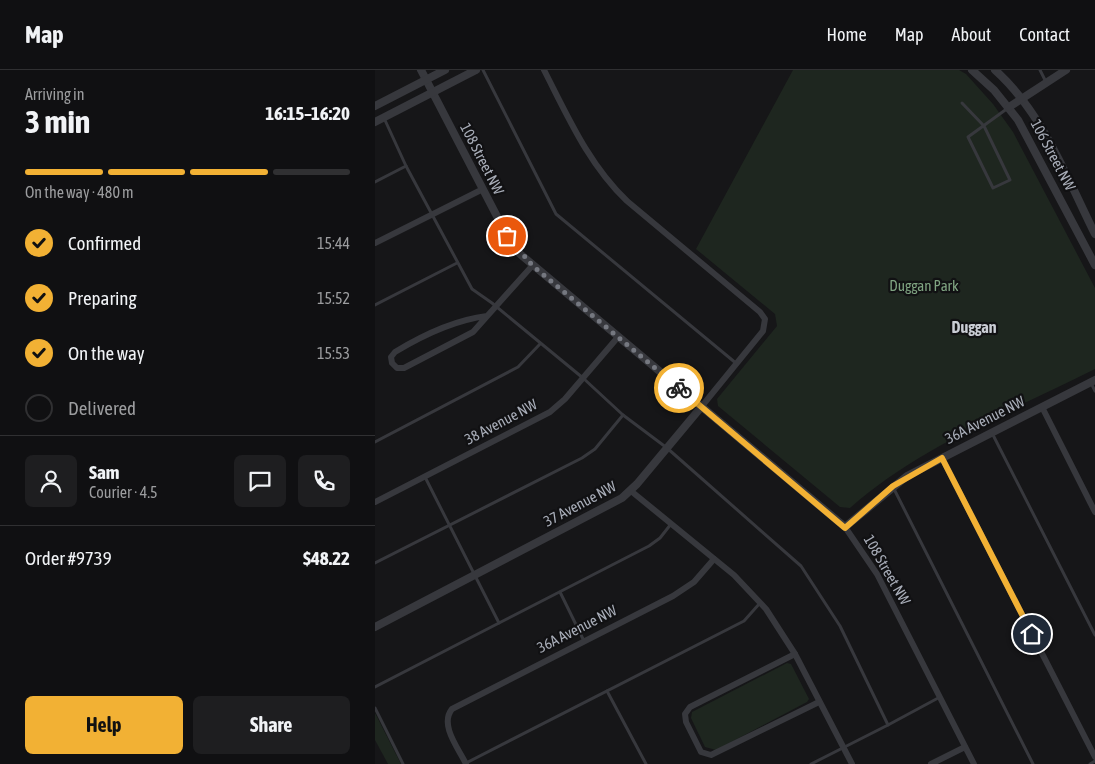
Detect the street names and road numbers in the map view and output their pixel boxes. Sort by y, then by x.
street label: 106 Street NW [1028,116,1079,193]
street label: 108 Street NW [457,120,508,197]
street label: 36A Avenue NW [942,392,1027,447]
street label: 38 Avenue NW [462,395,540,448]
street label: 37 Avenue NW [541,477,619,530]
street label: 108 Street NW [861,532,914,608]
street label: 36A Avenue NW [534,601,619,656]

